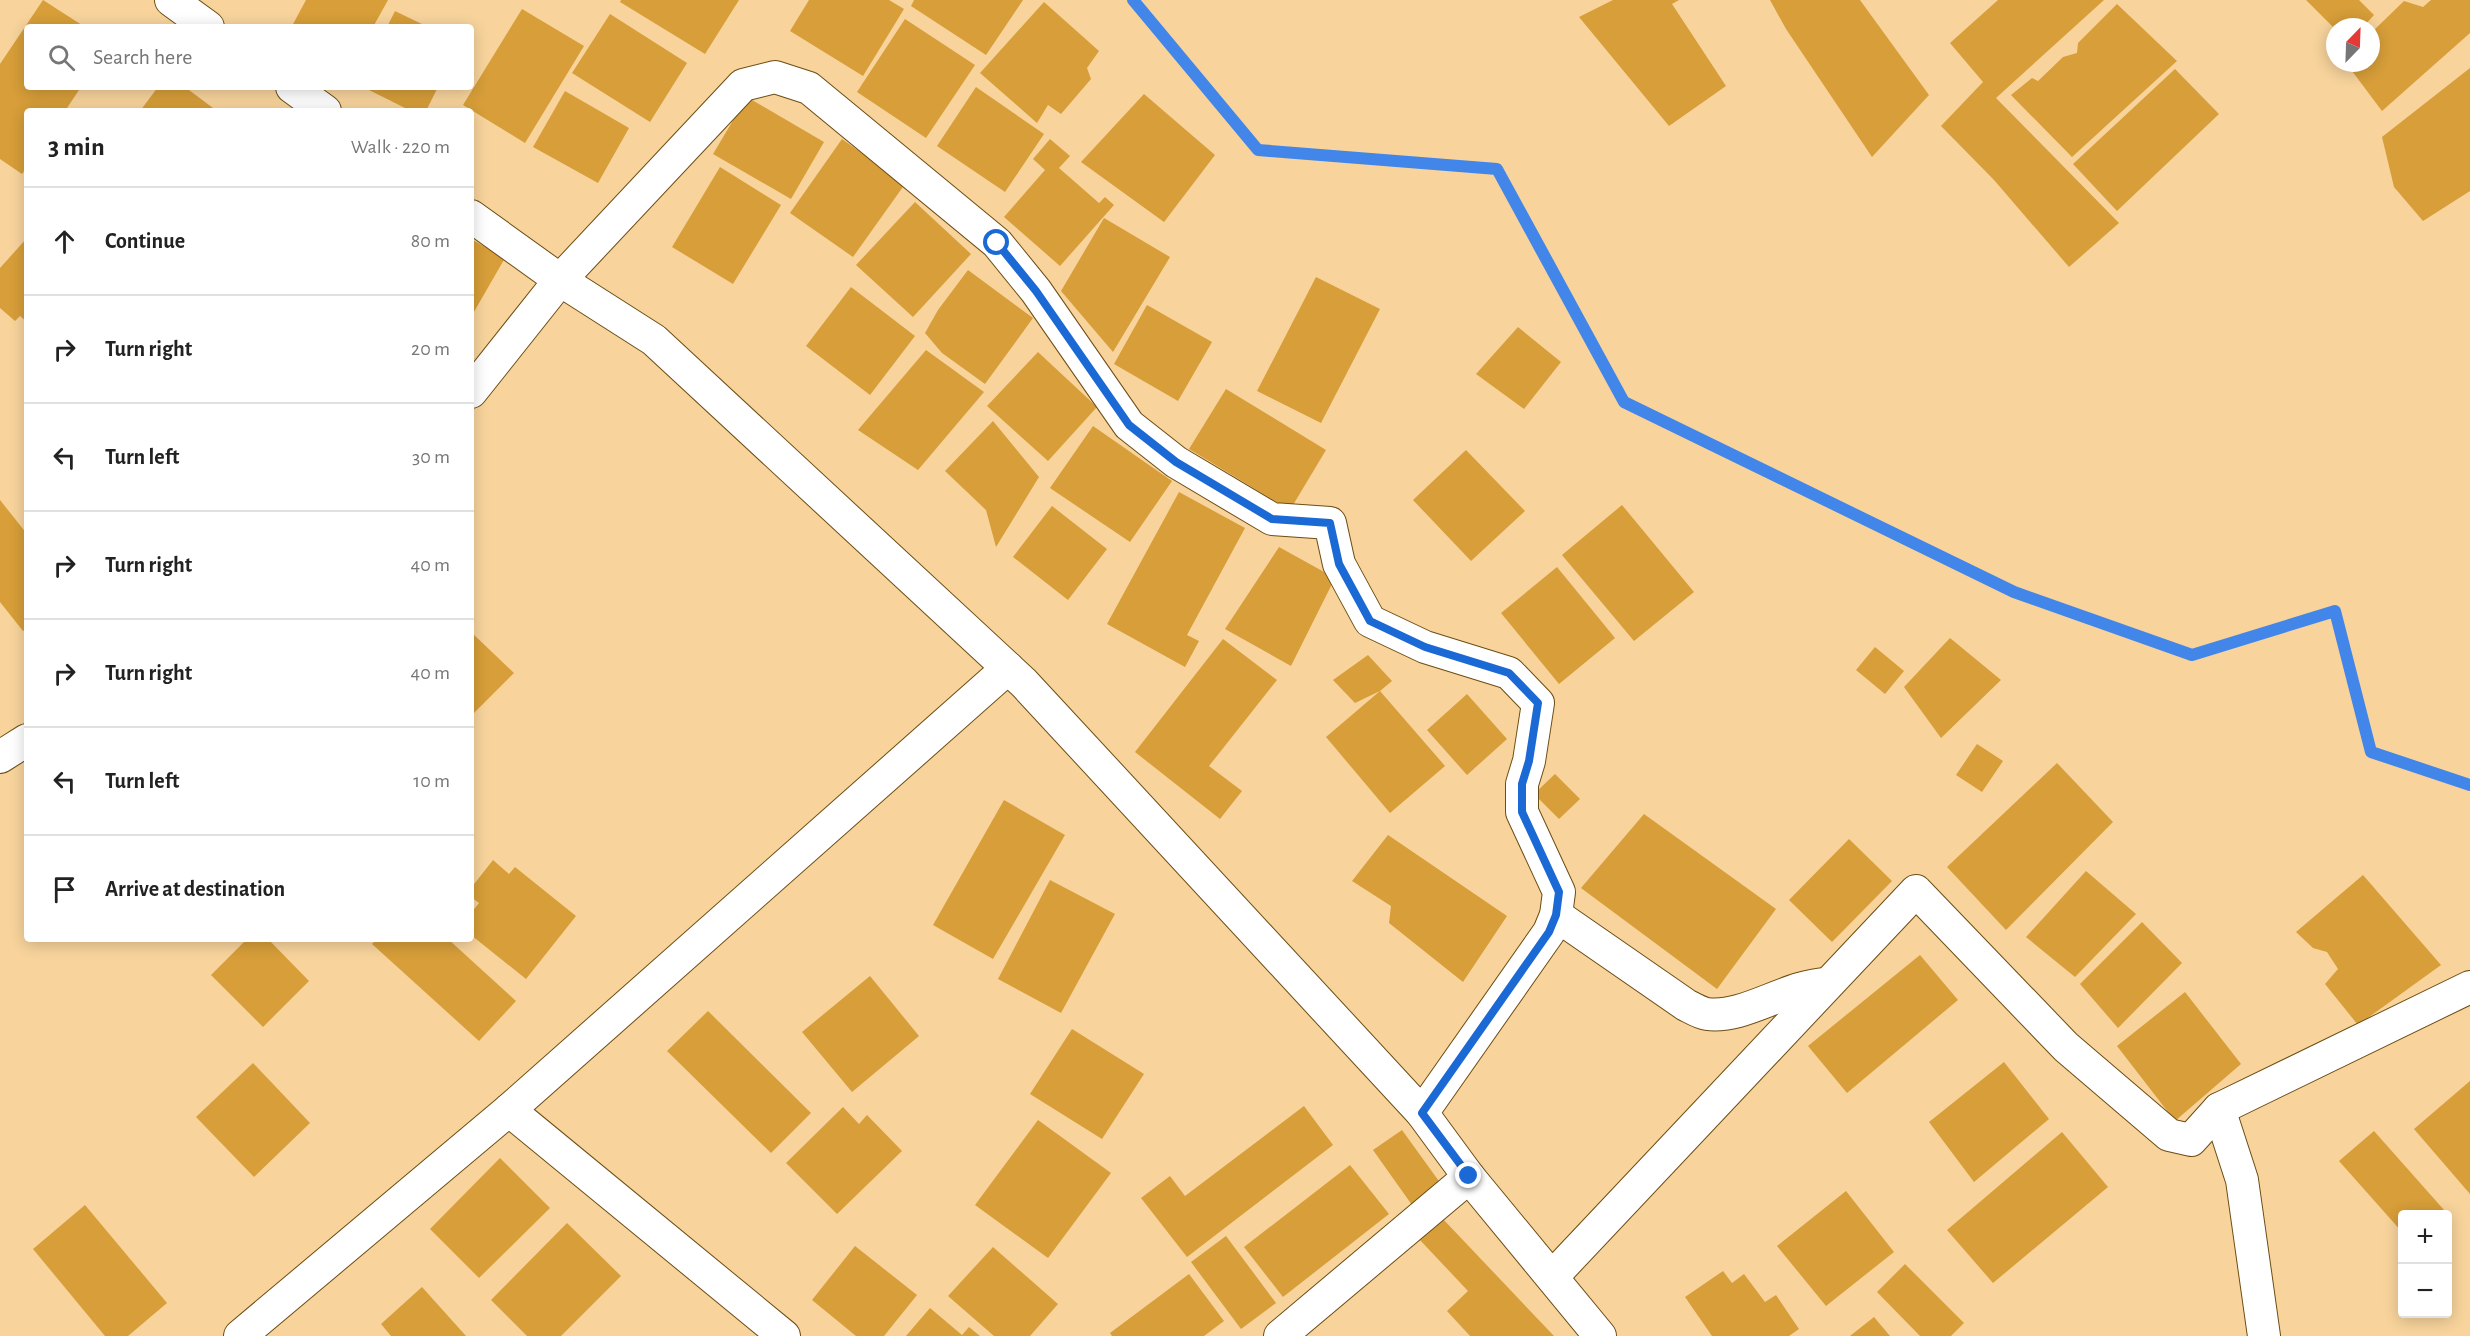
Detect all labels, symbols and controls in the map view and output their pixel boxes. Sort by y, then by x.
north arrow [2326,18,2380,72]
search box [24,24,474,90]
icon: search [45,41,78,74]
text: Search here [93,46,192,68]
text: 3 min [48,134,105,160]
text: Walk · 220 m [351,137,450,157]
icon: ahead [48,225,81,258]
route start [983,229,1009,255]
text: Continue [105,230,185,252]
text: 80 m [411,231,450,251]
icon: right [48,333,81,366]
text: Turn right [105,338,192,360]
text: 20 m [411,339,450,359]
icon: left [48,441,81,474]
text: Turn left [105,446,179,468]
text: 30 m [412,447,450,467]
icon: right [48,549,81,582]
text: Turn right [105,554,192,576]
text: 40 m [411,555,450,575]
icon: right [48,657,81,690]
text: Turn right [105,662,192,684]
text: 40 m [411,663,450,683]
icon: left [48,765,81,798]
text: Turn left [105,770,179,792]
text: 10 m [413,771,450,791]
icon: arrive [48,873,81,906]
text: Arrive at destination [105,878,285,900]
route end [1455,1162,1481,1188]
map controls [2398,1210,2452,1318]
button: + [2398,1210,2452,1264]
button: − [2398,1264,2452,1318]

